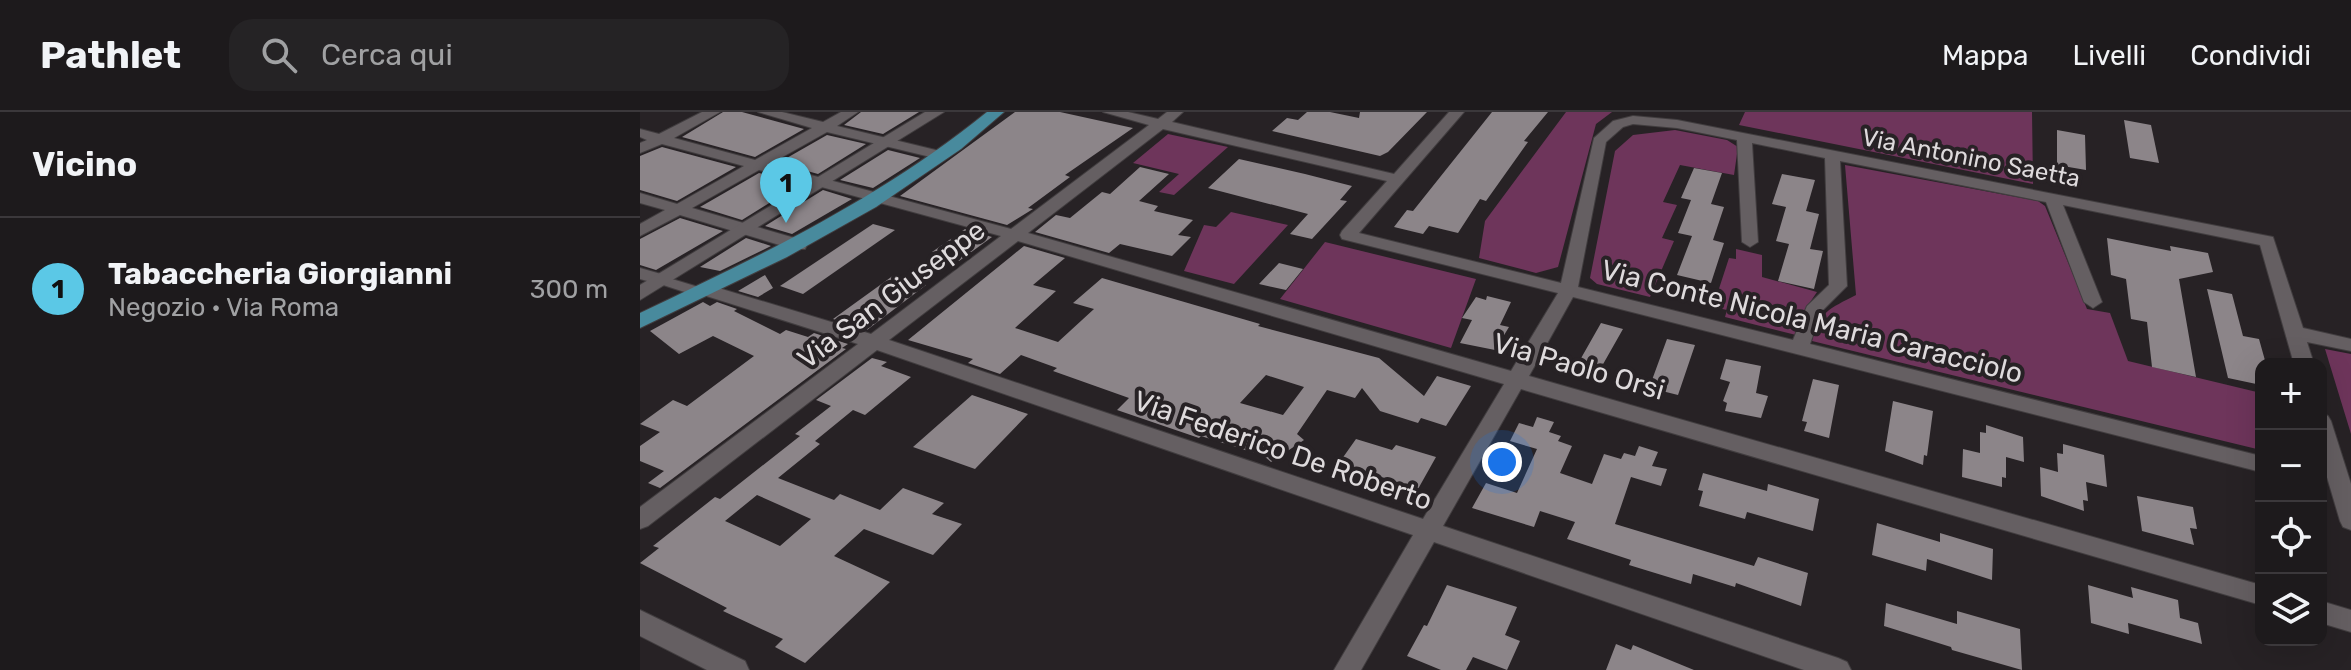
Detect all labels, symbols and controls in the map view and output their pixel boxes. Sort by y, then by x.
search box [229,19,789,91]
text: Pathlet [40,32,181,78]
icon: search [257,33,301,77]
text: Cerca qui [321,37,453,73]
text: Mappa [1942,39,2029,72]
text: Livelli [2073,39,2146,72]
text: Condividi [2190,39,2311,72]
street label: Via Antonino Saetta [1860,123,2082,193]
text: Vicino [32,144,137,185]
pin: 1 [760,157,812,223]
street label: Via San Giuseppe [791,213,991,376]
street label: Via Conte Nicola Maria Caracciolo [1598,253,2026,390]
text: Tabaccheria Giorgianni [108,256,452,292]
text: 1 [52,274,64,305]
text: 300 m [530,274,608,305]
text: Negozio · Via Roma [108,292,339,323]
street label: Via Paolo Orsi [1489,326,1668,407]
map controls [2255,358,2327,646]
button: + [2255,358,2327,430]
street label: Via Federico De Roberto [1129,384,1436,517]
button: − [2255,430,2327,502]
your location [1482,442,1522,482]
button: locate [2255,502,2327,574]
button: layers [2255,574,2327,646]

